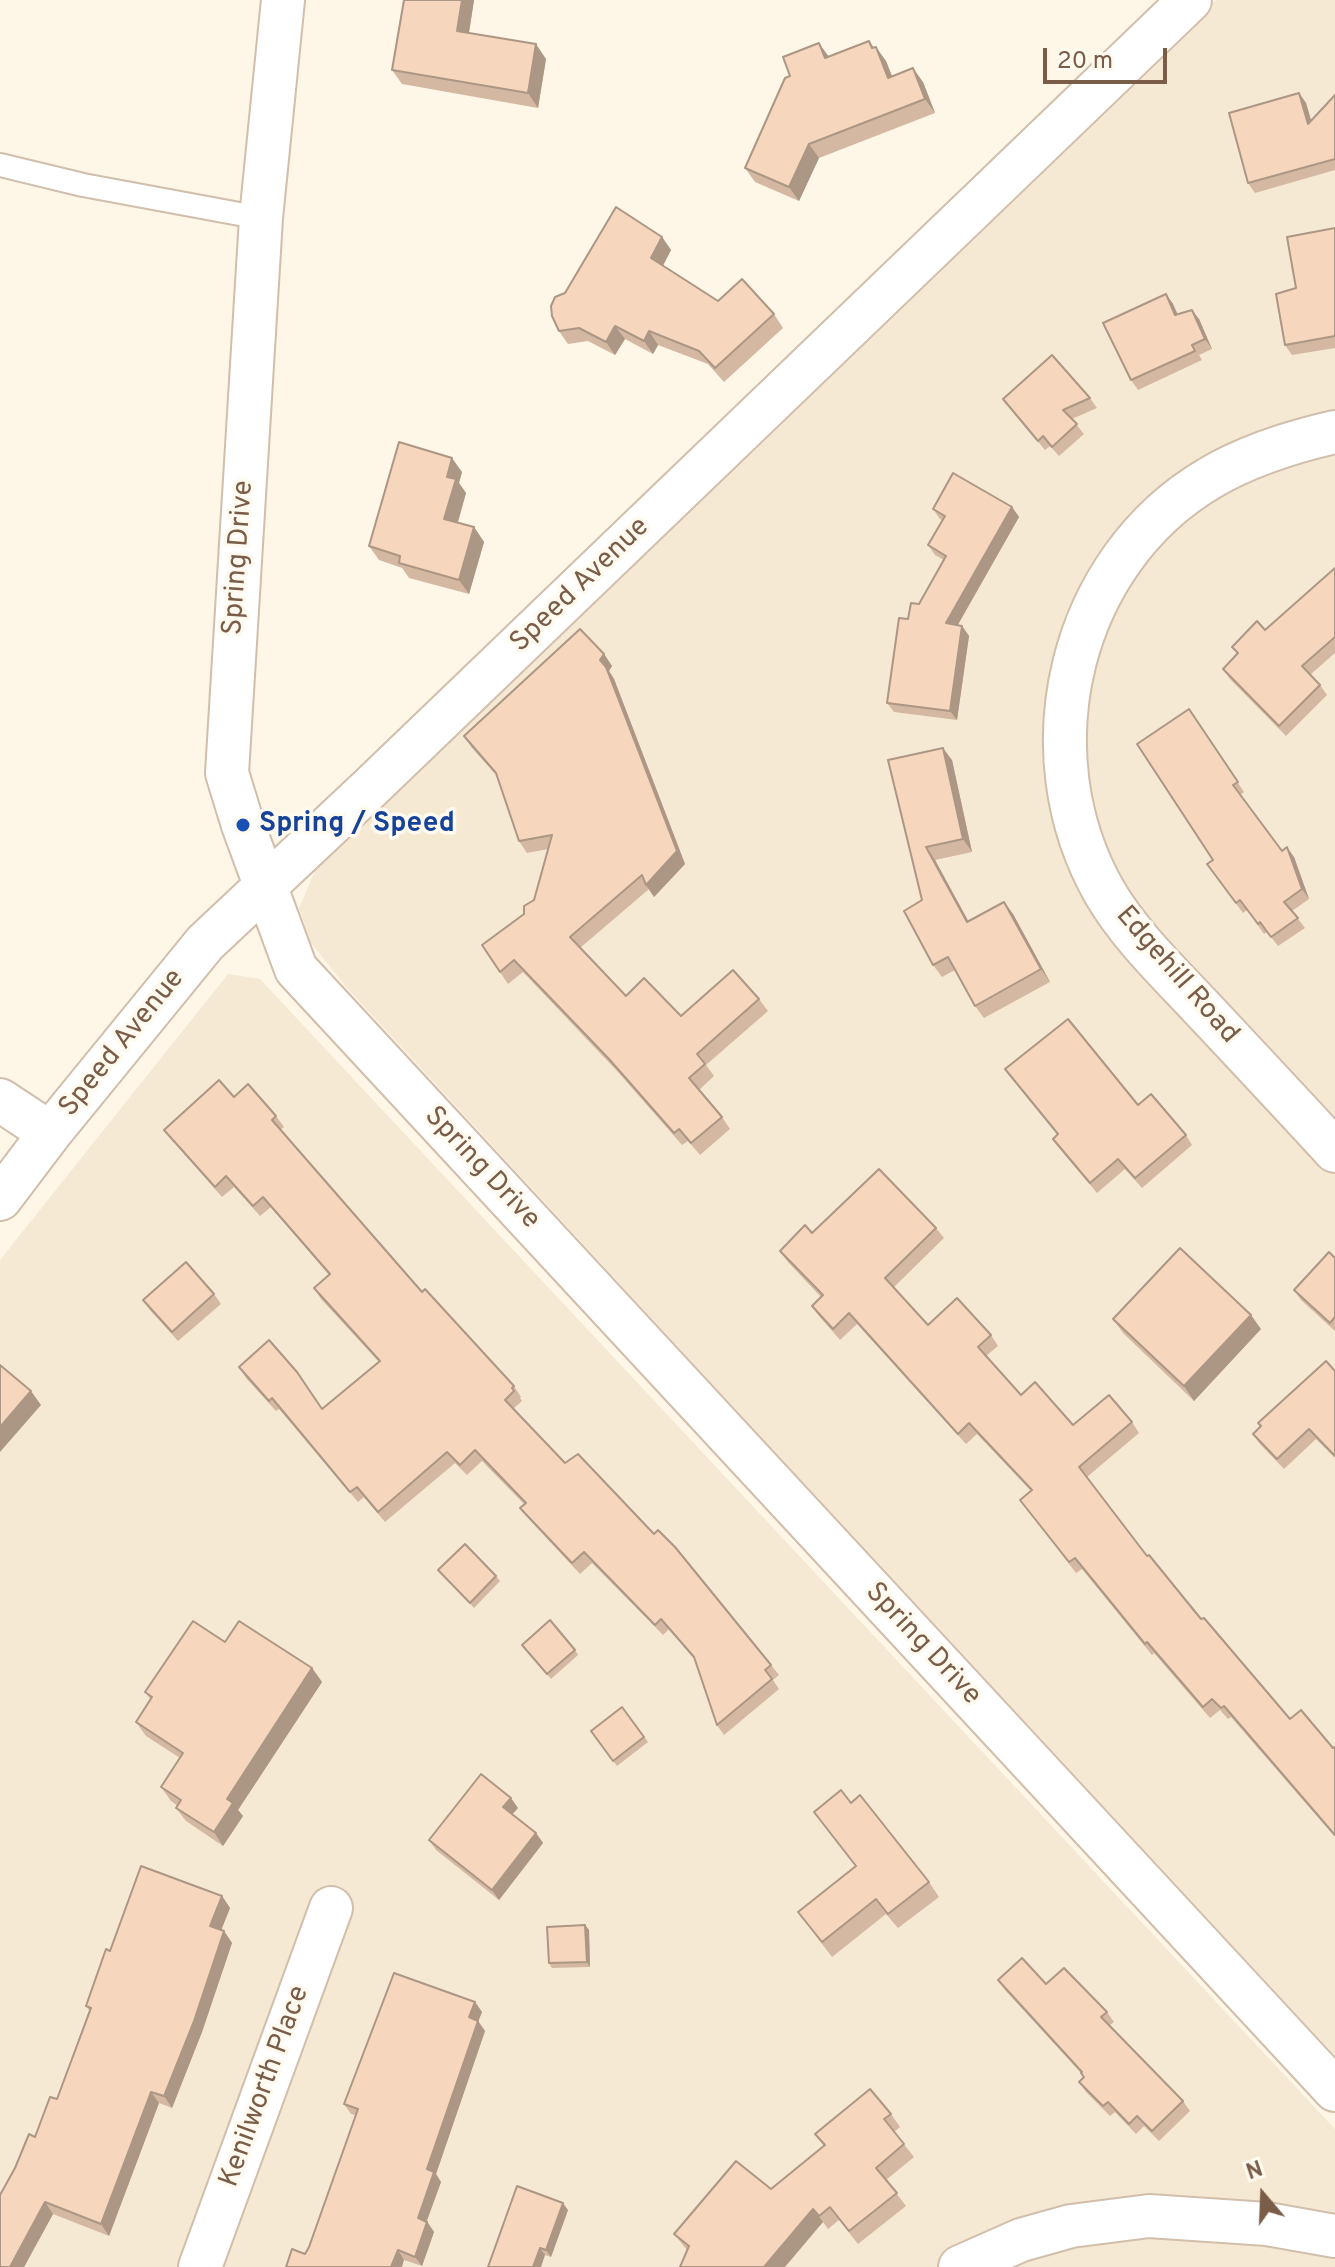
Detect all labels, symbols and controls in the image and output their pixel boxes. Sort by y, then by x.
scale bar [1047,32,1171,82]
text: 20 m [1057,47,1113,77]
street label: Spring Drive [218,479,262,637]
street label: Speed Avenue [505,511,657,661]
place label: Spring / Speed [259,808,455,842]
marker: Spring / Speed [234,816,252,834]
street label: Edgehill Road [1107,900,1245,1052]
street label: Speed Avenue [53,963,193,1125]
street label: Spring Drive [416,1101,546,1237]
street label: Spring Drive [857,1577,987,1713]
street label: Kenilworth Place [214,1982,318,2192]
north arrow [1223,2155,1303,2235]
text: N [1243,2157,1267,2187]

